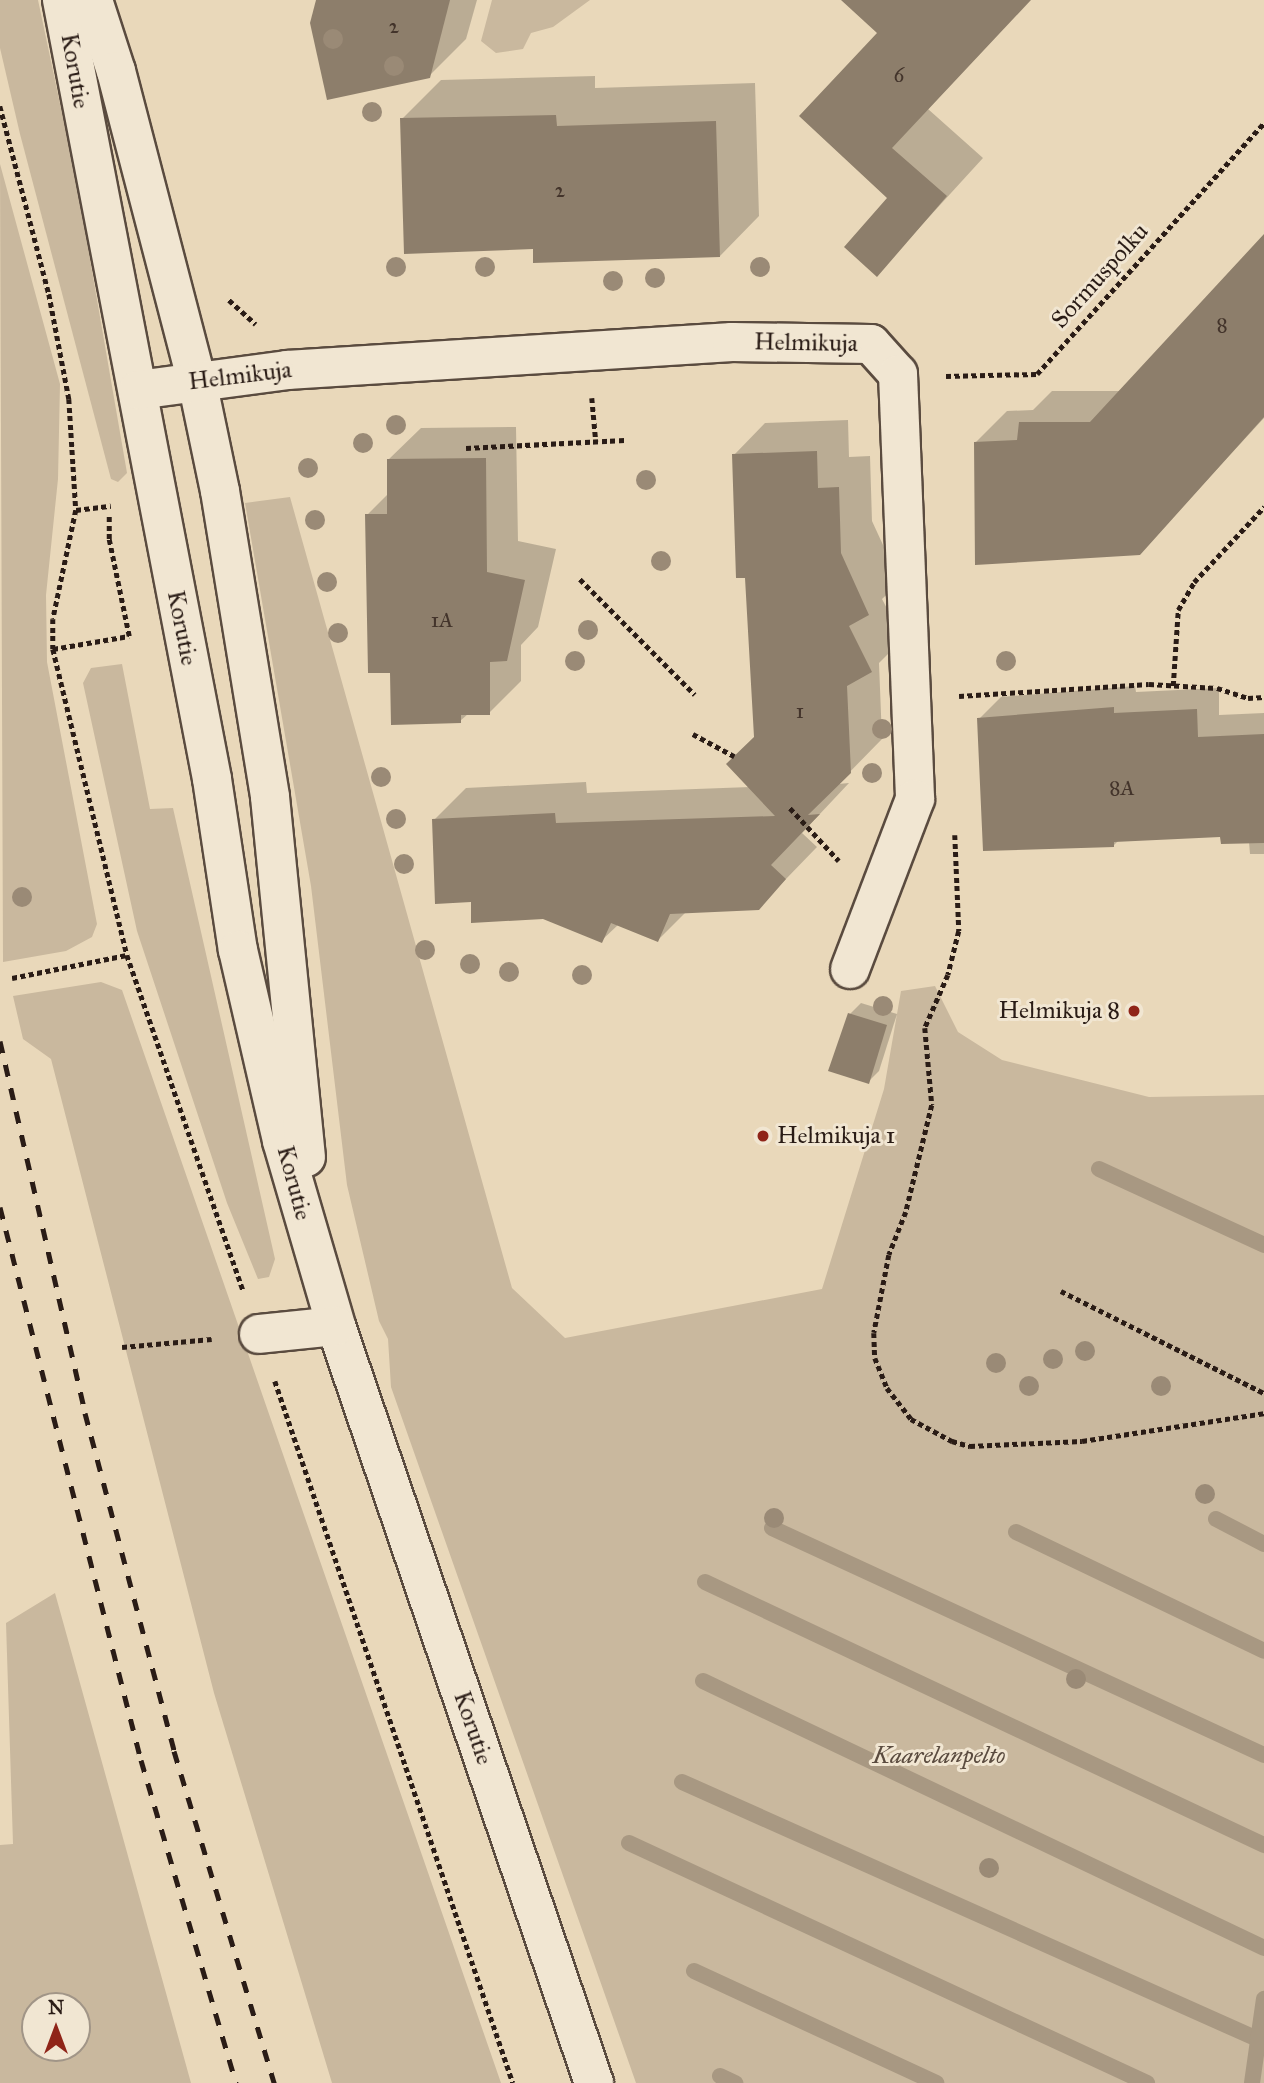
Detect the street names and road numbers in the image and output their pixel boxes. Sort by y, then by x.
street label: Korutie [54,31,96,111]
street label: Sormuspolku [1045,218,1155,334]
street label: Helmikuja [754,328,858,358]
street label: Helmikuja [187,355,293,397]
street label: Korutie [161,588,203,668]
street label: Korutie [270,1143,318,1223]
street label: Korutie [447,1687,499,1769]

